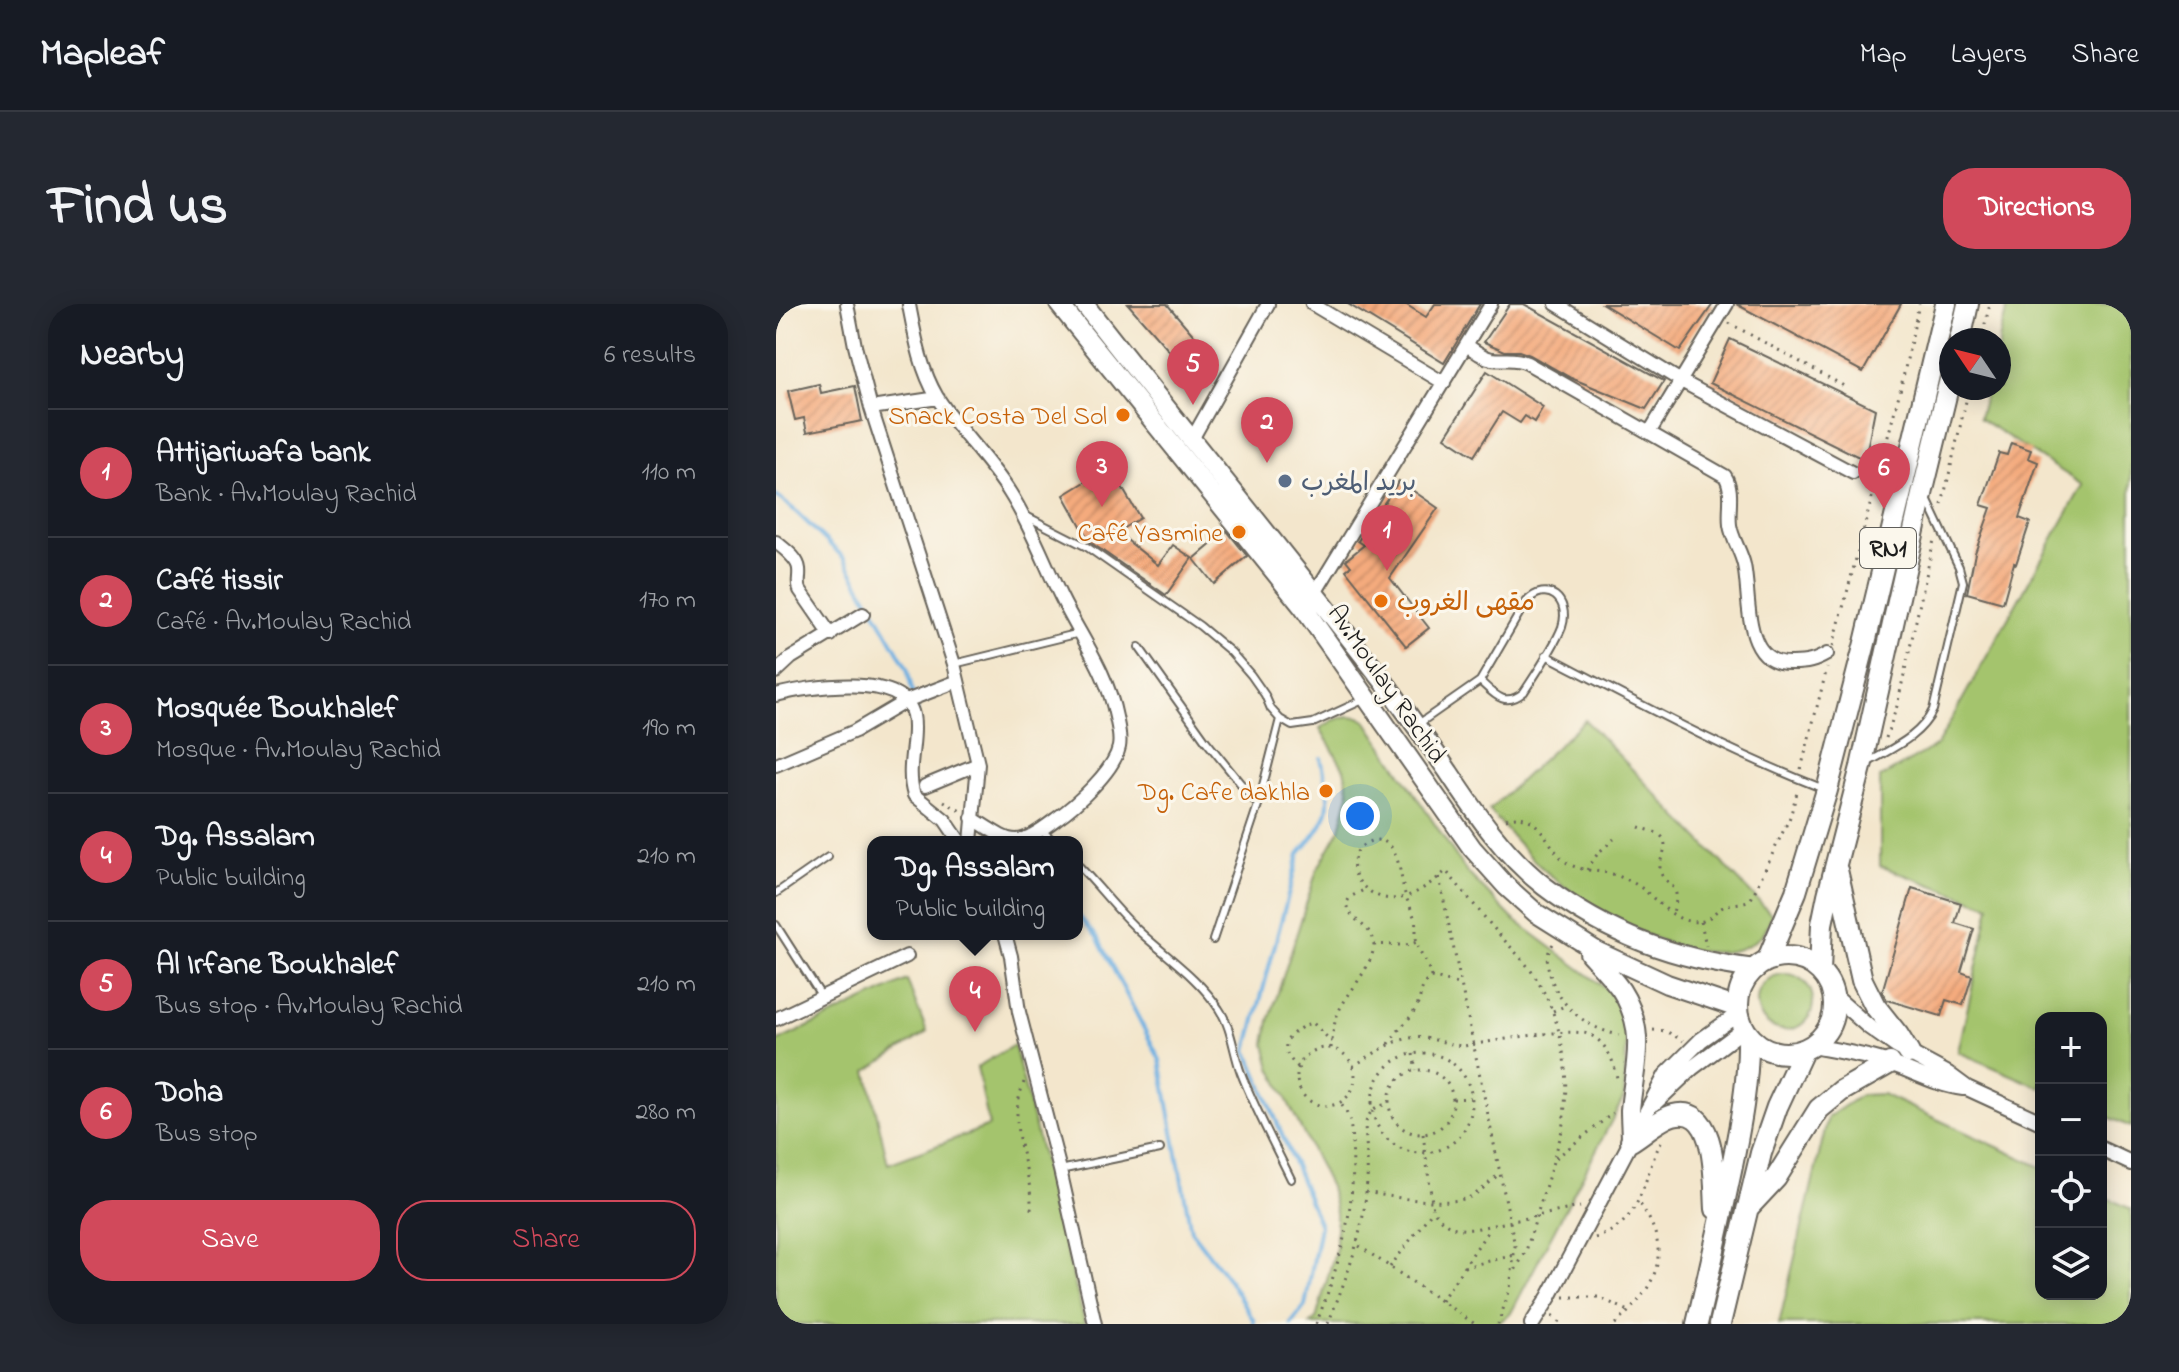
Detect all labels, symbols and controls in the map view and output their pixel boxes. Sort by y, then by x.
text: Mapleaf [40,27,165,83]
text: Map [1859,35,1907,76]
text: Layers [1951,35,2027,76]
text: Share [2071,35,2139,76]
text: Find us [48,168,228,249]
button: Directions [1943,168,2131,249]
north arrow [1939,328,2011,400]
text: Nearby [80,331,184,381]
text: 6 results [604,337,696,375]
pin: 5 [1167,339,1219,405]
pin: 2 [1241,397,1293,463]
place label: Snack Costa Del Sol [888,399,1107,437]
marker: Snack Costa Del Sol [1114,406,1132,424]
text: Attijariwafa bank [156,432,370,476]
pin: 3 [1076,441,1128,507]
pin: 6 [1858,443,1910,509]
text: 1 [102,454,110,492]
text: 110 m [642,454,696,492]
place label: بريد المغرب [1301,465,1416,503]
marker: بريد المغرب [1276,472,1294,490]
text: Bank · Av.Moulay Rachid [156,476,417,514]
pin: 1 [1361,505,1413,571]
place label: Café Yasmine [1078,516,1223,554]
marker: Café Yasmine [1230,523,1248,541]
road number: RN1 [1860,528,1916,568]
text: Café tissir [156,560,282,604]
text: 2 [100,582,112,620]
text: 170 m [639,582,696,620]
place label: مقهى الغروب [1397,585,1535,623]
marker: مقهى الغروب [1372,592,1390,610]
street label: Av.Moulay Rachid [1317,597,1455,772]
text: Café · Av.Moulay Rachid [156,604,411,642]
text: Mosquée Boukhalef [156,688,398,732]
text: 3 [101,710,111,748]
text: 190 m [642,710,696,748]
text: Mosque · Av.Moulay Rachid [156,732,441,770]
place label: Dg. Cafe dakhla [1137,775,1310,813]
marker: Dg. Cafe dakhla [1317,782,1335,800]
your location [1340,796,1380,836]
text: Dg. Assalam [156,816,315,860]
popup [867,836,1083,940]
text: 4 [101,838,111,876]
text: 210 m [637,838,696,876]
text: Dg. Assalam [896,847,1054,891]
text: Public building [156,860,306,898]
text: Public building [896,891,1045,929]
text: Al Irfane Boukhalef [156,944,398,988]
text: 5 [99,966,113,1004]
text: 210 m [637,966,696,1004]
pin: 4 [949,966,1001,1032]
text: Bus stop · Av.Moulay Rachid [156,988,463,1026]
map controls [2035,1012,2107,1300]
button: + [2035,1012,2107,1084]
text: Doha [156,1072,223,1116]
button: − [2035,1084,2107,1156]
text: 6 [100,1094,112,1132]
text: 280 m [635,1094,696,1132]
text: Bus stop [156,1116,258,1154]
button: locate [2035,1156,2107,1228]
button: Save [80,1200,380,1281]
button: Share [396,1200,696,1281]
button: layers [2035,1228,2107,1300]

